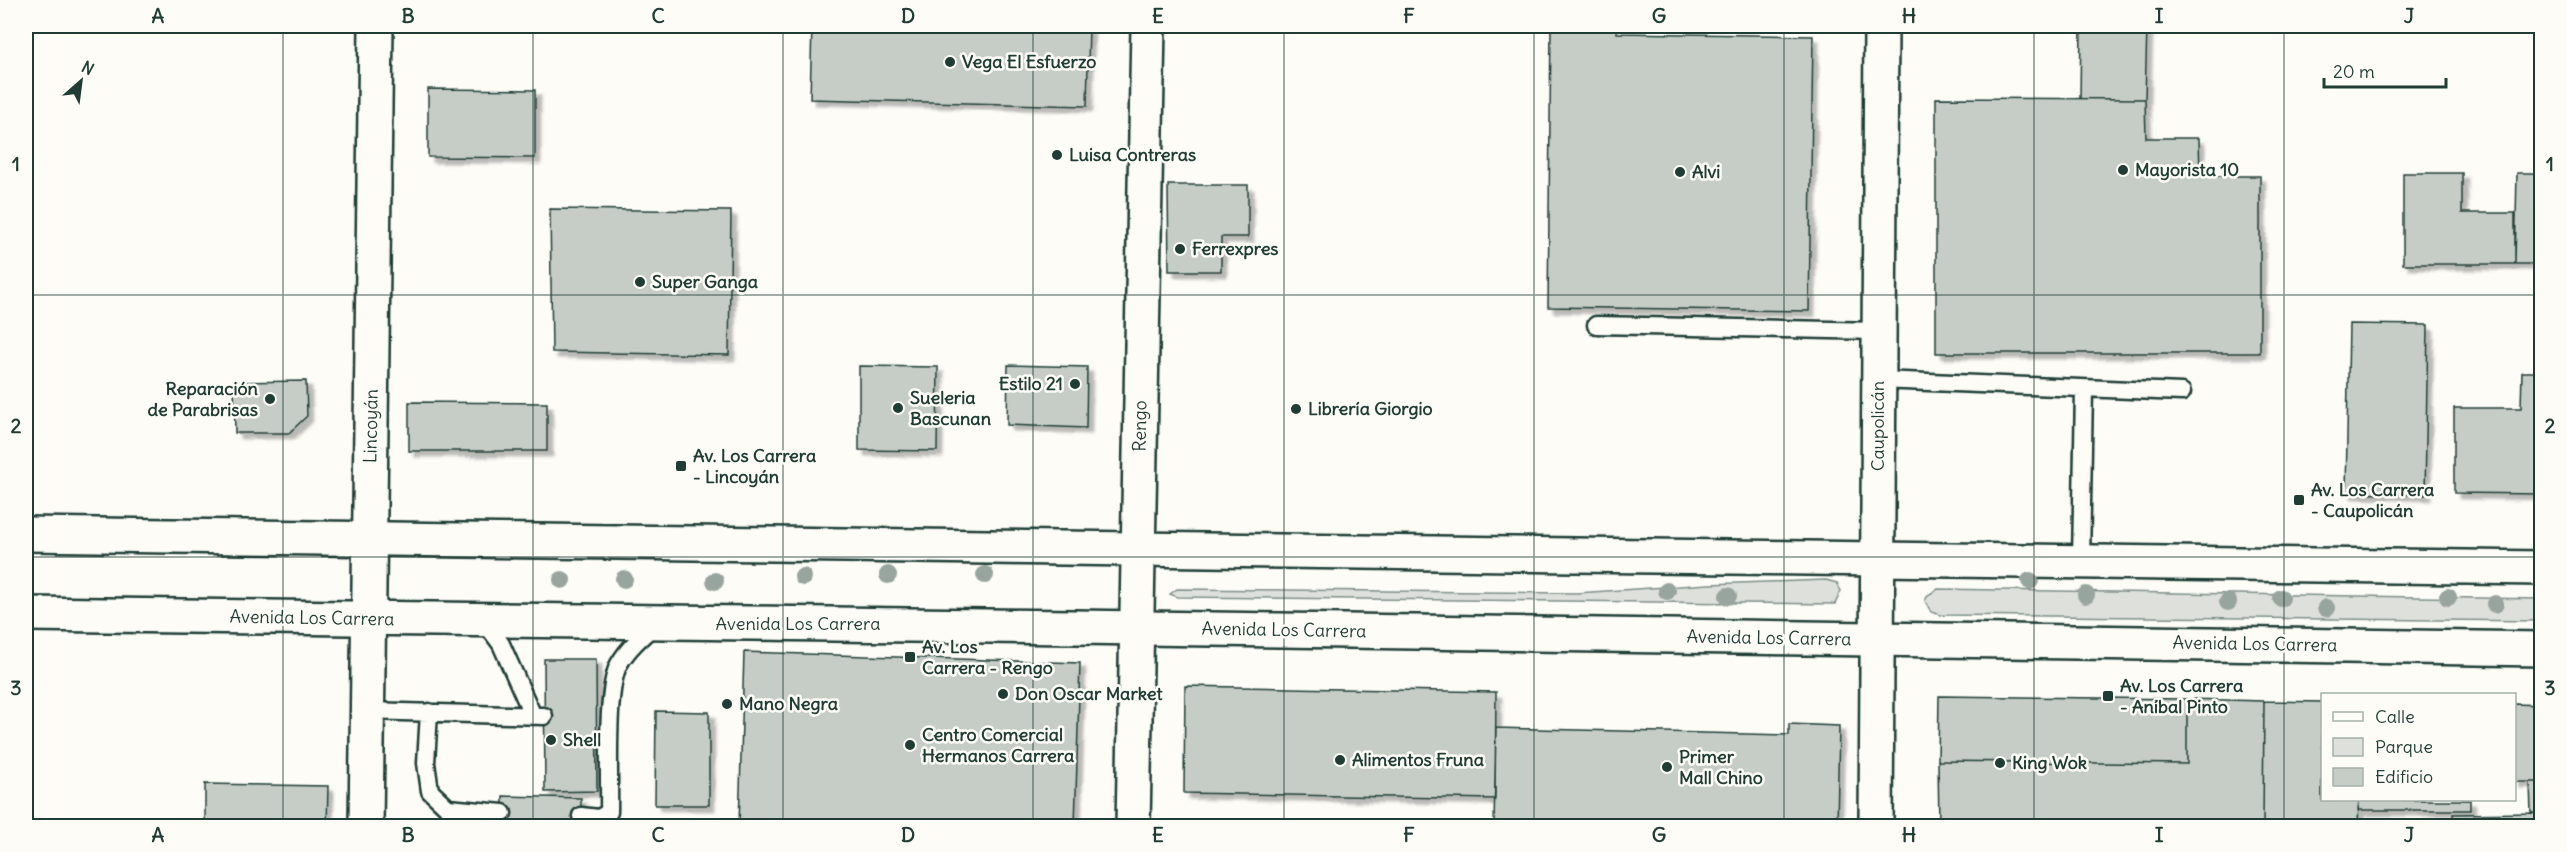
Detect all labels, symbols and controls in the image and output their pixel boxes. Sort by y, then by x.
text: A [152,3,165,28]
text: B [401,3,415,28]
text: C [651,3,665,28]
text: D [901,3,915,28]
text: E [1152,3,1164,28]
text: F [1403,3,1415,28]
text: G [1652,3,1666,28]
text: H [1902,3,1916,28]
text: I [2155,3,2164,28]
text: J [2404,3,2415,28]
place label: Vega El Esfuerzo [962,50,1096,73]
north arrow [51,51,111,111]
scale bar [2324,51,2446,89]
marker: Vega El Esfuerzo [943,55,957,69]
text: N [78,56,98,79]
text: 20 m [2333,60,2375,83]
place label: Luisa Contreras [1069,143,1196,166]
marker: Luisa Contreras [1050,148,1064,162]
text: 1 [12,151,20,176]
text: 1 [2546,151,2554,176]
place label: Mayorista 10 [2135,158,2239,181]
place label: Alvi [1692,160,1720,183]
marker: Mayorista 10 [2116,163,2130,177]
marker: Alvi [1673,165,1687,179]
place label: Ferrexpres [1192,237,1279,260]
marker: Ferrexpres [1173,242,1187,256]
place label: Super Ganga [652,270,758,293]
marker: Super Ganga [633,275,647,289]
place label: Estilo 21 [999,372,1063,395]
place label: Reparación de Parabrisas [147,377,259,421]
marker: Estilo 21 [1068,377,1082,391]
street label: Caupolicán [1866,381,1889,471]
place label: Sueleria Bascunan [910,386,992,430]
street label: Lincoyán [358,389,383,463]
marker: Reparación de Parabrisas [263,392,277,406]
place label: Librería Giorgio [1308,397,1433,420]
street label: Rengo [1128,400,1151,452]
marker: Sueleria Bascunan [891,401,905,415]
marker: Librería Giorgio [1289,402,1303,416]
text: 2 [11,413,22,438]
text: 2 [2545,413,2556,438]
place label: Av. Los Carrera - Lincoyán [693,444,816,488]
marker: Av. Los Carrera - Lincoyán [674,459,688,473]
place label: Av. Los Carrera - Caupolicán [2311,478,2434,522]
marker: Av. Los Carrera - Caupolicán [2292,493,2306,507]
street label: Avenida Los Carrera [229,605,395,630]
street label: Avenida Los Carrera [716,612,880,635]
street label: Avenida Los Carrera [1201,617,1367,642]
street label: Avenida Los Carrera [1686,625,1852,650]
street label: Avenida Los Carrera [2172,631,2338,656]
place label: Av. Los Carrera - Rengo [922,635,1053,679]
marker: Av. Los Carrera - Rengo [903,650,917,664]
place label: Av. Los Carrera - Aníbal Pinto [2120,674,2243,718]
text: 3 [10,675,22,700]
text: 3 [2544,675,2556,700]
place label: Don Oscar Market [1015,682,1163,705]
marker: Don Oscar Market [996,687,1010,701]
marker: Av. Los Carrera - Aníbal Pinto [2101,689,2115,703]
place label: Mano Negra [739,692,838,715]
legend [2321,693,2516,801]
marker: Mano Negra [720,697,734,711]
text: Calle [2375,705,2415,728]
place label: Centro Comercial Hermanos Carrera [922,723,1074,767]
place label: Shell [563,728,601,751]
marker: Shell [544,733,558,747]
text: Parque [2375,735,2433,758]
marker: Centro Comercial Hermanos Carrera [903,738,917,752]
place label: Primer Mall Chino [1679,745,1763,789]
place label: Alimentos Fruna [1352,748,1484,771]
place label: King Wok [2012,751,2087,774]
marker: Alimentos Fruna [1333,753,1347,767]
marker: King Wok [1993,756,2007,770]
marker: Primer Mall Chino [1660,760,1674,774]
text: Edificio [2375,765,2433,788]
text: A [152,822,165,847]
text: B [401,822,415,847]
text: C [651,822,665,847]
text: D [901,822,915,847]
text: E [1152,822,1164,847]
text: F [1403,822,1415,847]
text: G [1652,822,1666,847]
text: H [1902,822,1916,847]
text: I [2155,822,2164,847]
text: J [2404,822,2415,847]

